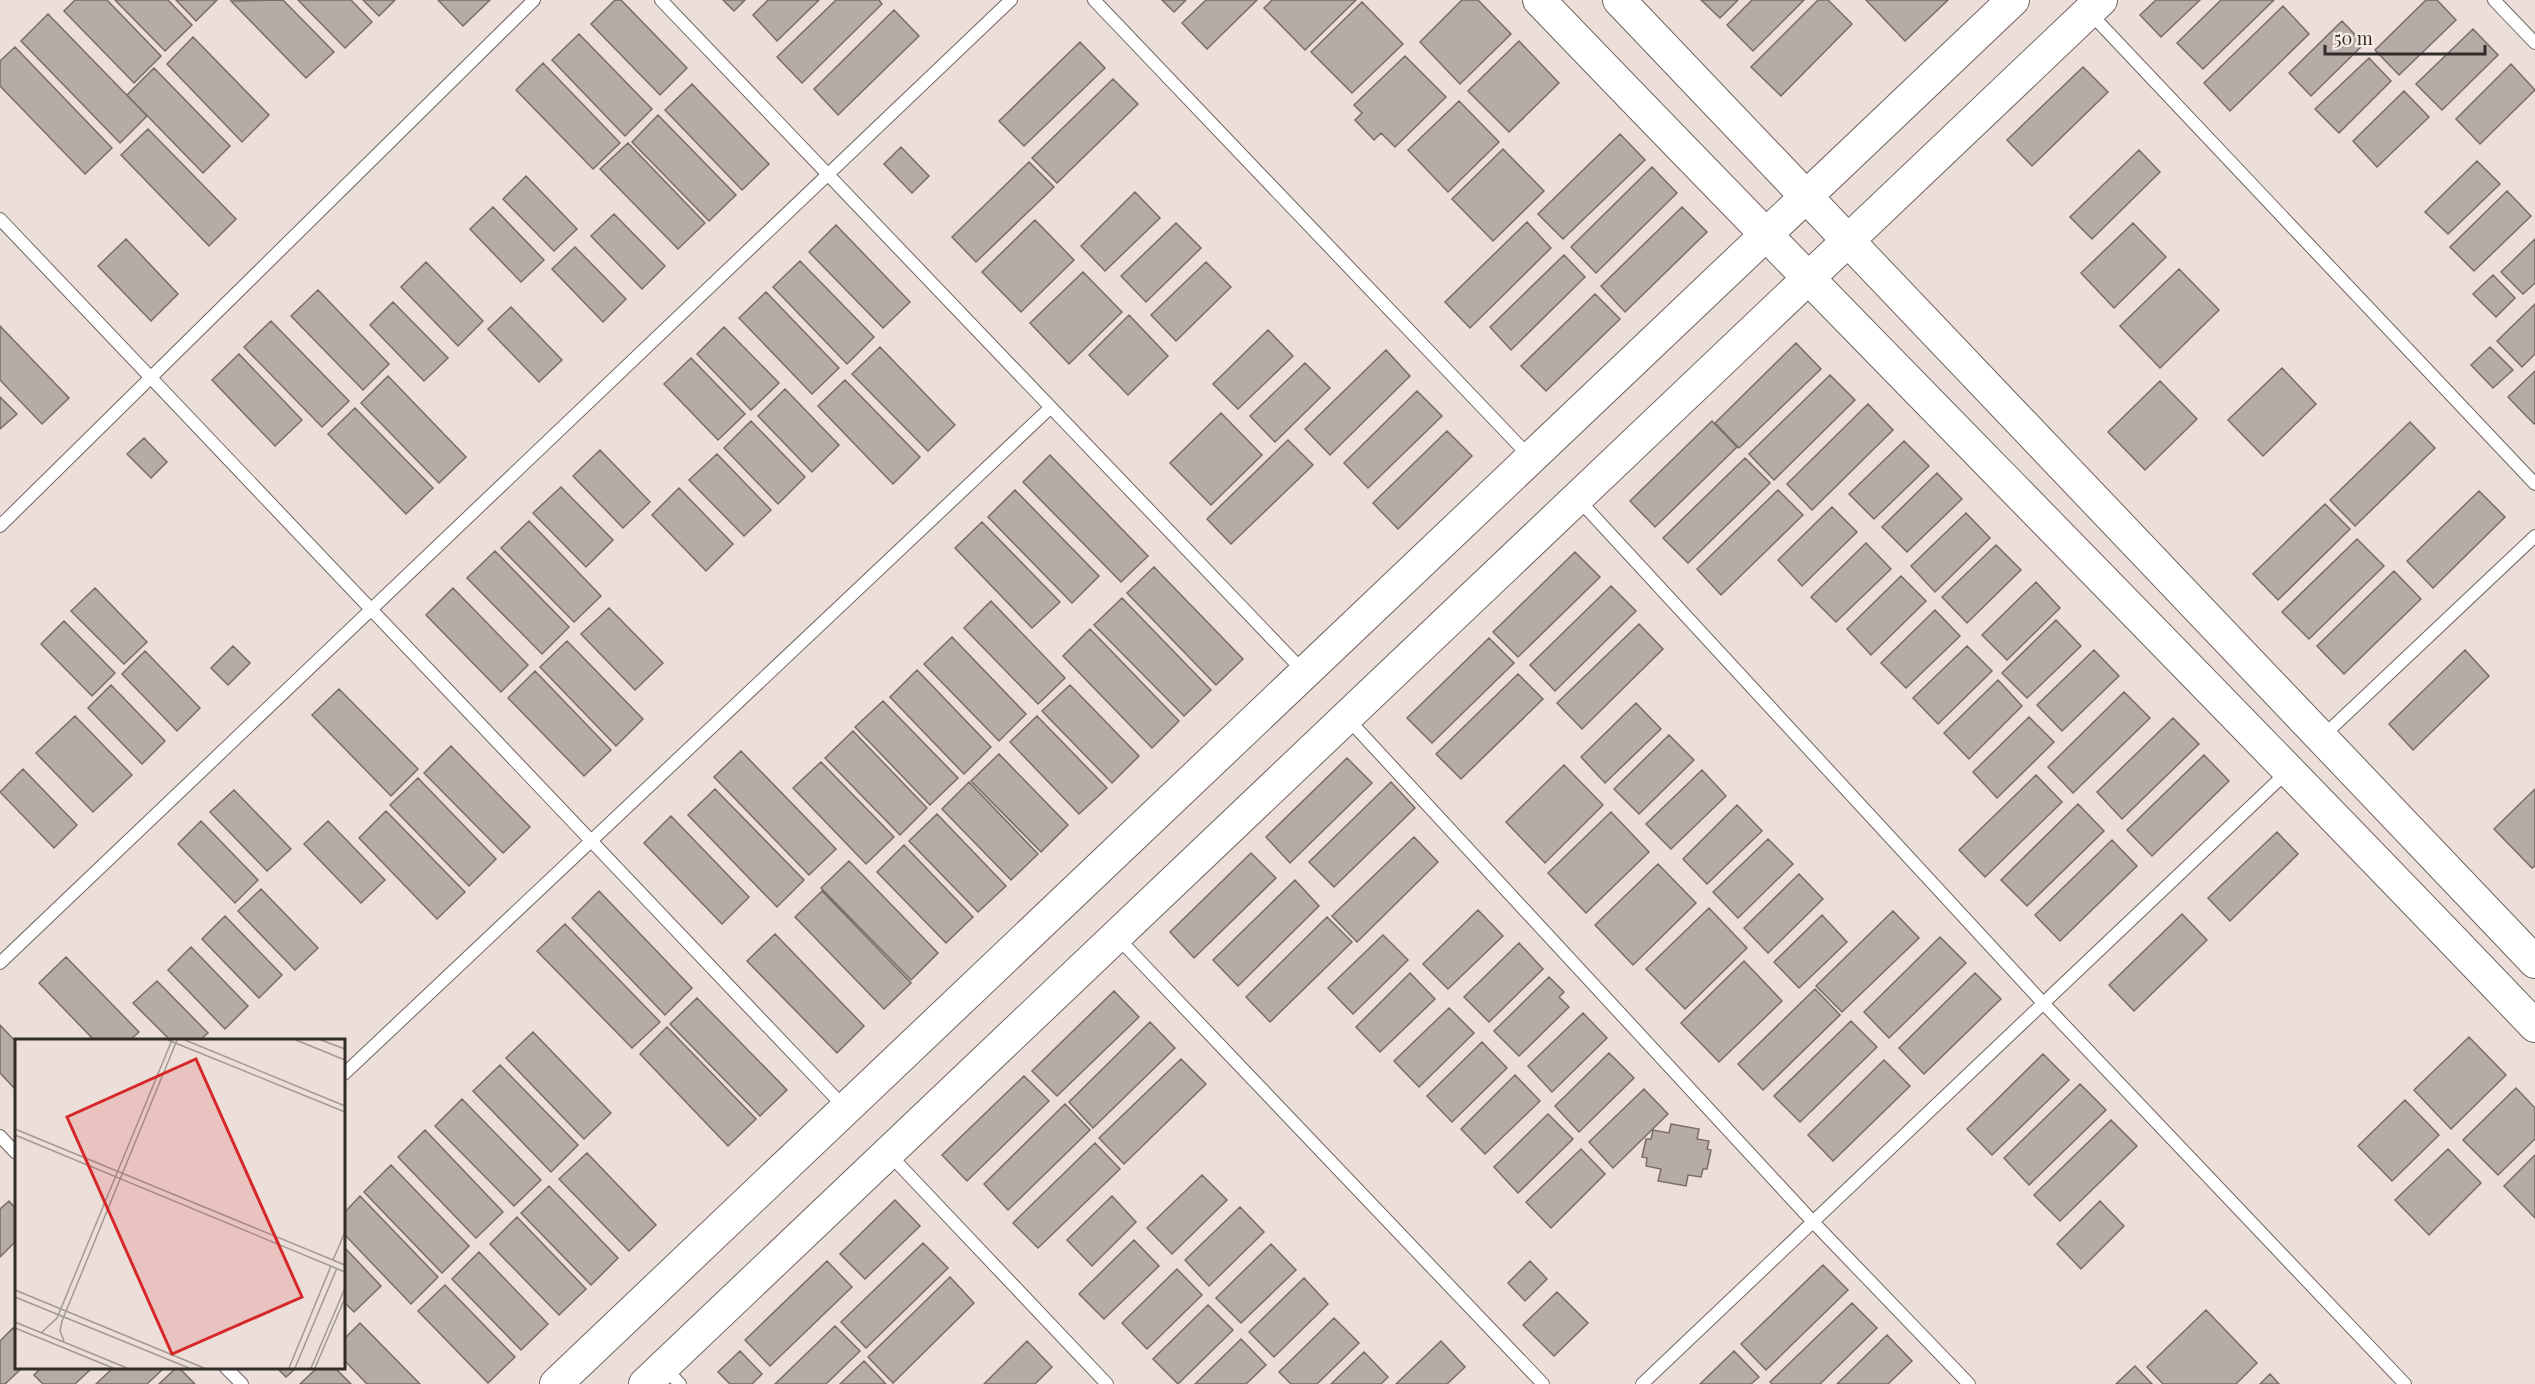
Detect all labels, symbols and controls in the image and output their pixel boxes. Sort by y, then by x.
scale bar [2325,18,2486,56]
text: 50 m [2334,26,2373,50]
inset map [15,1039,345,1369]

